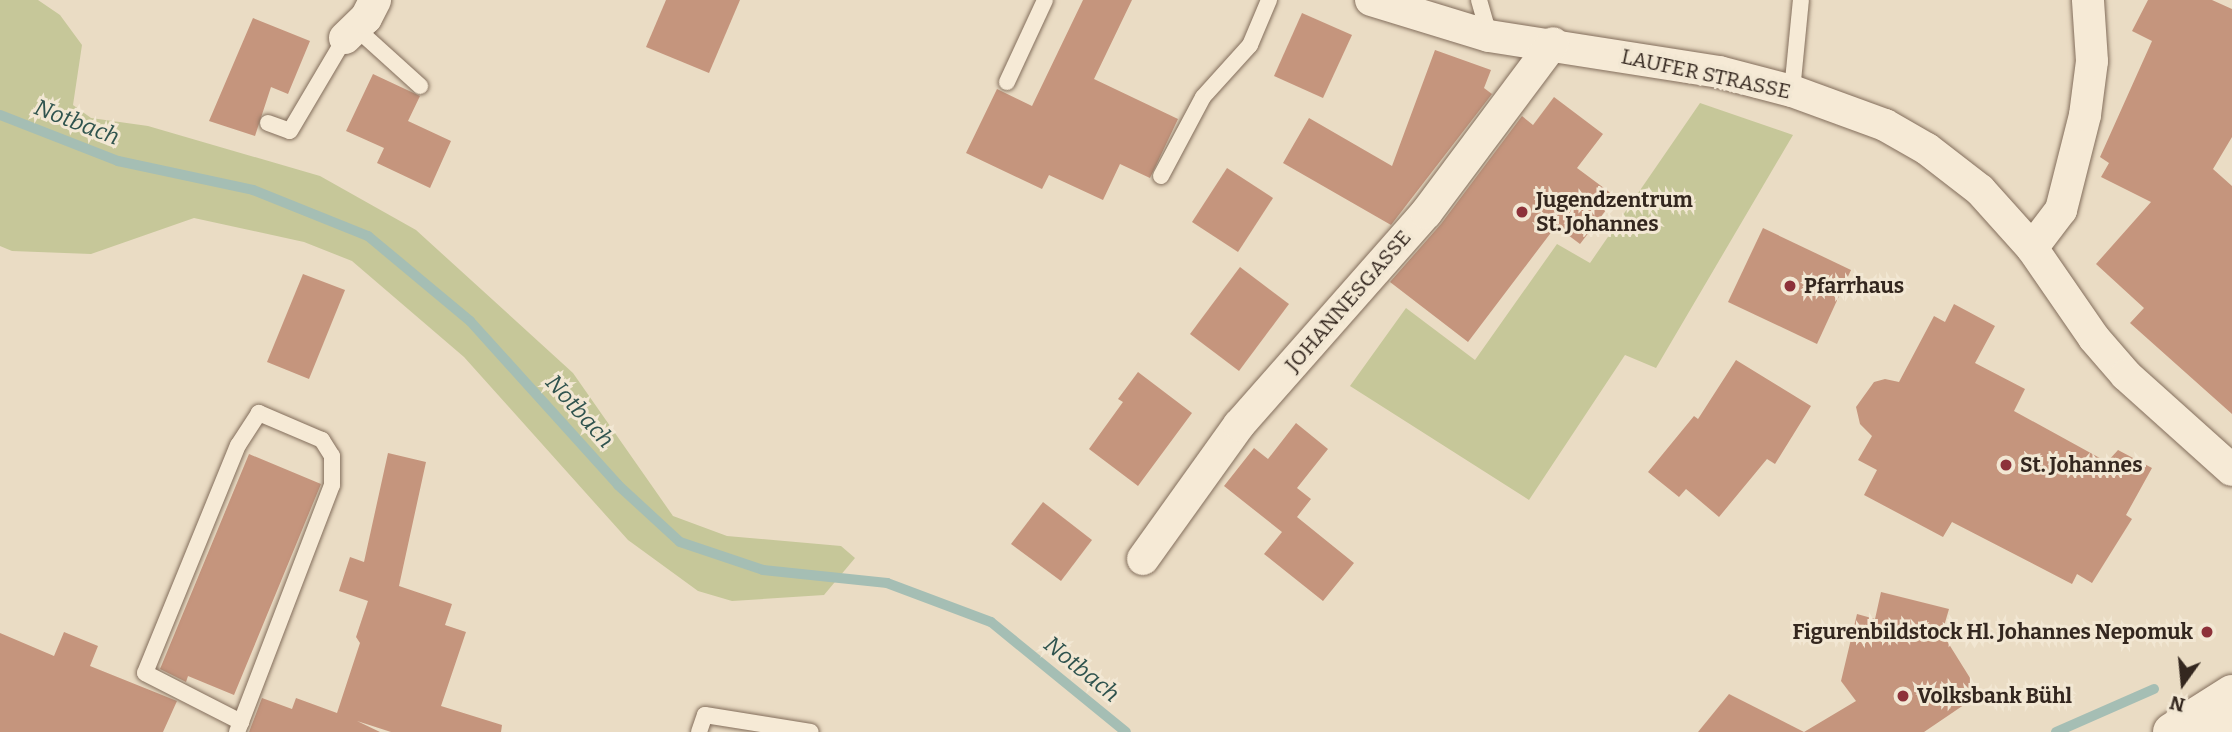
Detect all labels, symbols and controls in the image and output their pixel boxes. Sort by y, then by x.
street label: LAUFER STRASSE [1619,44,1793,104]
water label: Notbach [31,93,123,151]
place label: Jugendzentrum St. Johannes [1536,187,1693,237]
marker: Jugendzentrum St. Johannes [1514,204,1530,220]
street label: JOHANNESGASSE [1280,225,1416,377]
place label: Pfarrhaus [1804,273,1904,299]
marker: Pfarrhaus [1782,278,1798,294]
water label: Notbach [540,369,620,453]
place label: St. Johannes [2020,452,2143,478]
marker: St. Johannes [1998,457,2014,473]
place label: Figurenbildstock Hl. Johannes Nepomuk [1792,619,2193,645]
marker: Figurenbildstock Hl. Johannes Nepomuk [2199,624,2215,640]
water label: Notbach [1039,630,1125,708]
north arrow [2148,648,2218,718]
place label: Volksbank Bühl [1917,683,2072,709]
marker: Volksbank Bühl [1895,688,1911,704]
text: N [2167,691,2188,717]

